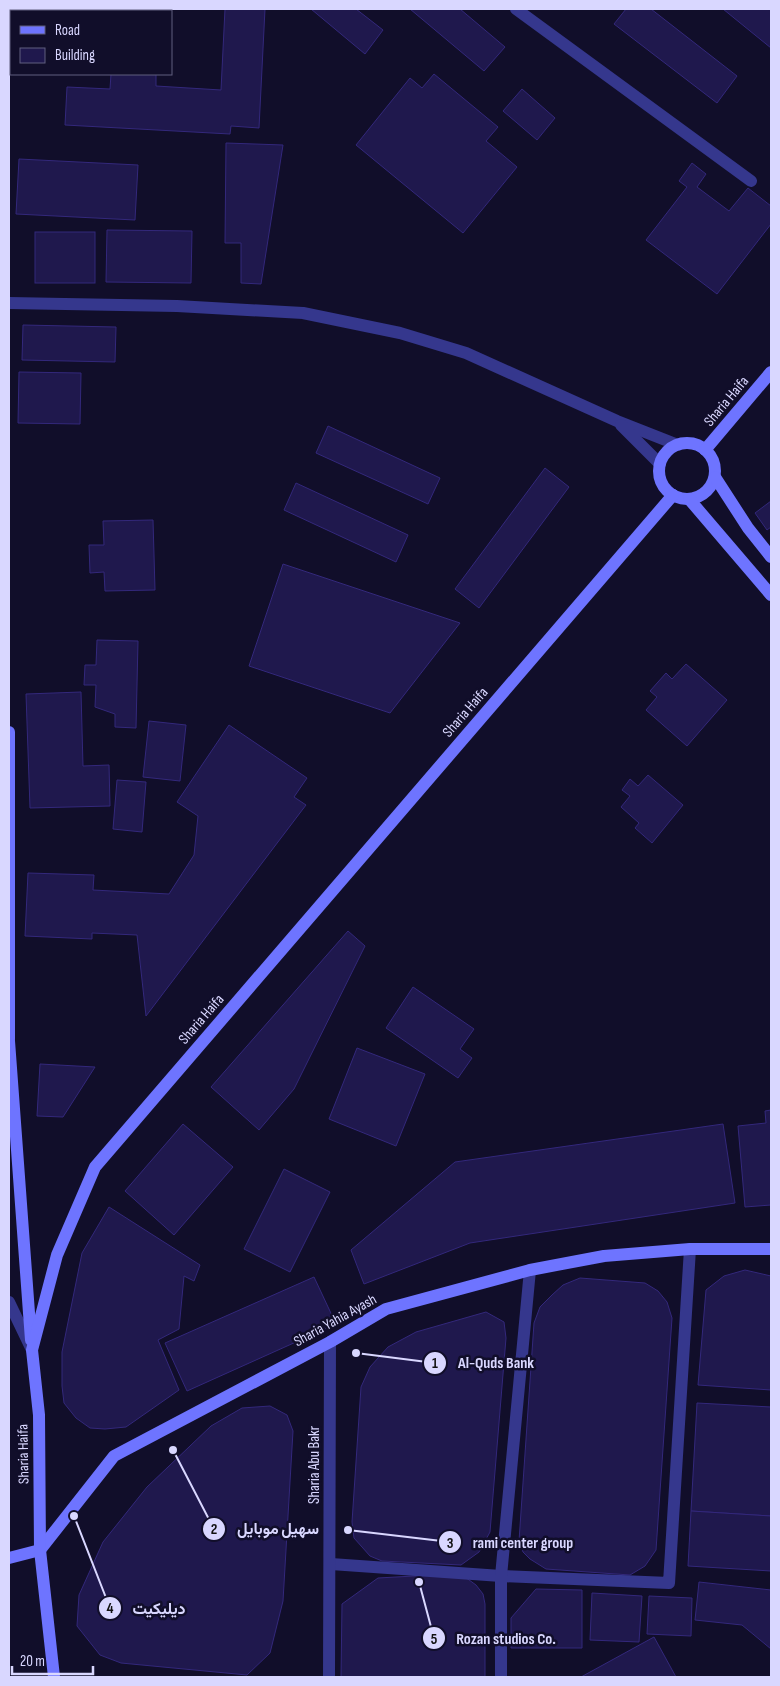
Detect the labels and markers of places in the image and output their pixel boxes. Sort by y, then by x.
callout: Al-Quds Bank [422,1347,544,1378]
callout: سهيل موبايل [202,1513,329,1544]
callout: rami center group [438,1527,583,1558]
callout: ديليكيت [98,1592,196,1623]
callout: Rozan studios Co. [421,1623,566,1654]

